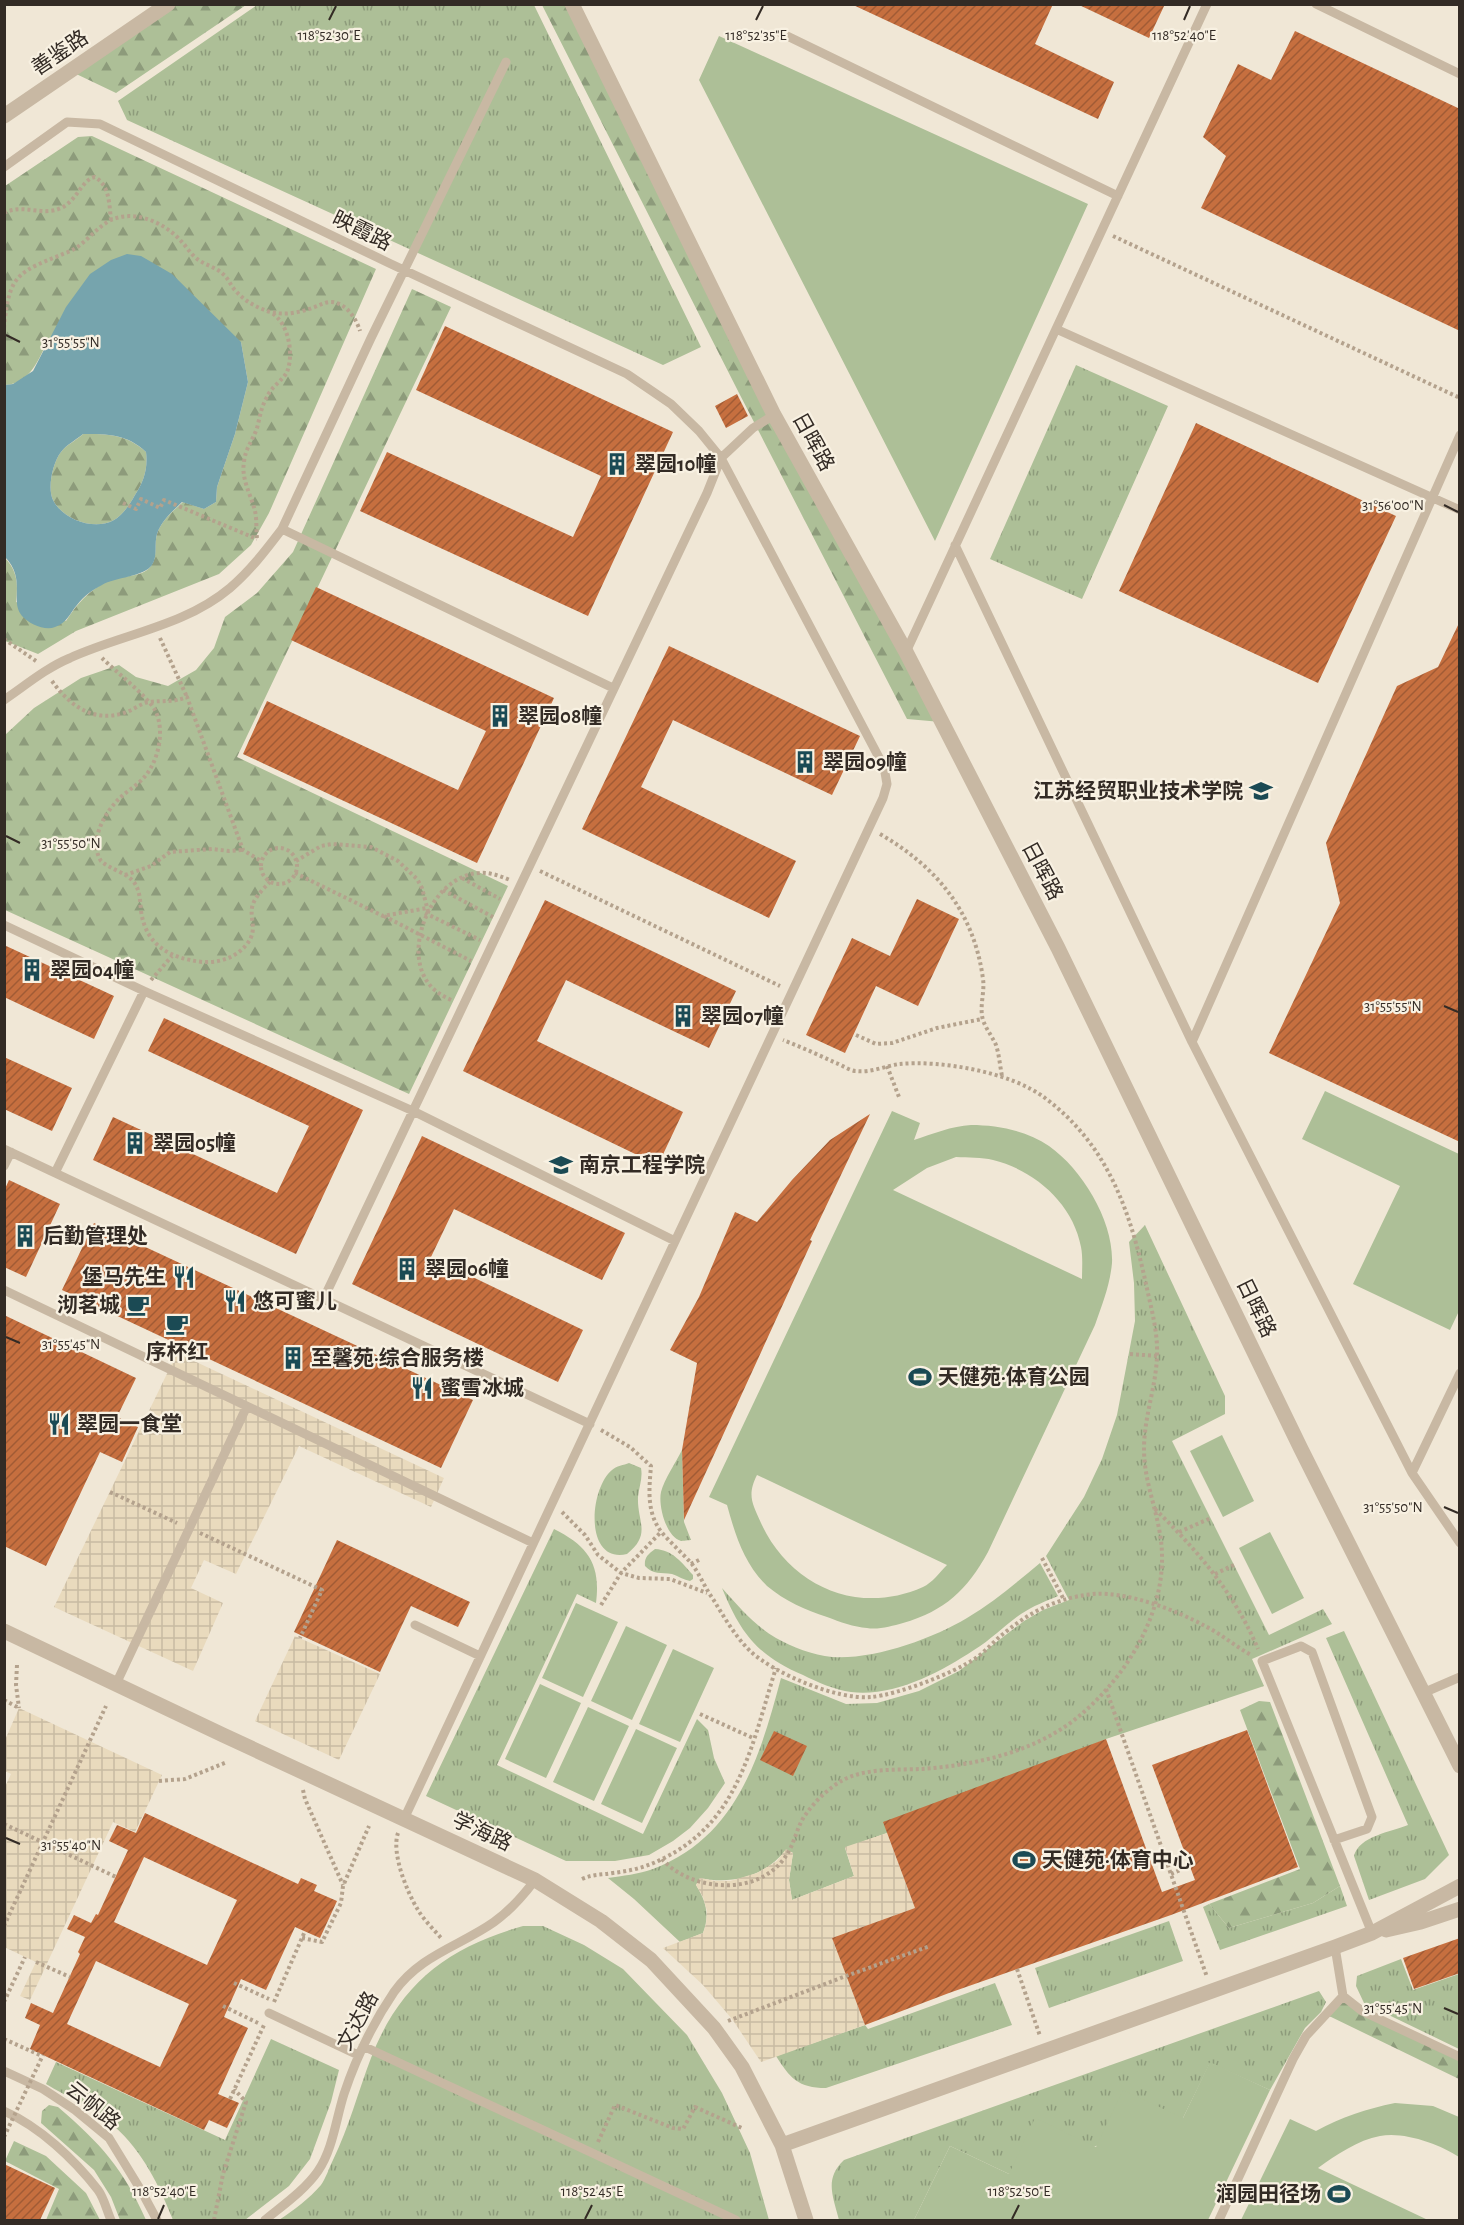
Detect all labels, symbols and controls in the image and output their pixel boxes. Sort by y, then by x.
street label: 善鉴路 [27,26,92,79]
text: 118°52'30"E [298,28,360,43]
text: 118°52'35"E [725,28,787,43]
text: 118°52'40"E [1152,28,1216,43]
street label: 映霞路 [329,207,395,254]
text: 31°55'55"N [42,335,100,350]
street label: 日晖路 [789,409,838,475]
building icon: 翠园10幢 [604,451,630,477]
place label: 翠园10幢 [635,453,717,475]
text: 31°56'00"N [1362,498,1424,513]
building icon: 翠园08幢 [487,703,513,729]
place label: 翠园08幢 [518,705,602,727]
building icon: 翠园09幢 [792,749,818,775]
place label: 翠园09幢 [823,751,907,773]
school or university icon: 江苏经贸职业技术学院 [1248,778,1274,804]
place label: 江苏经贸职业技术学院 [1033,779,1243,802]
text: 31°55'50"N [41,836,101,851]
street label: 日晖路 [1018,838,1067,904]
building icon: 翠园04幢 [19,957,45,983]
place label: 翠园04幢 [50,959,135,981]
text: 31°55'55"N [1364,999,1422,1014]
building icon: 翠园07幢 [670,1003,696,1029]
place label: 翠园07幢 [701,1005,784,1027]
building icon: 翠园05幢 [122,1130,148,1156]
place label: 翠园05幢 [153,1132,236,1154]
school or university icon: 南京工程学院 [548,1152,574,1178]
place label: 南京工程学院 [579,1153,705,1176]
building icon: 后勤管理处 [12,1223,38,1249]
place label: 后勤管理处 [43,1224,148,1247]
building icon: 翠园06幢 [394,1256,420,1282]
place label: 翠园06幢 [425,1258,509,1280]
restaurant icon: 堡马先生 [171,1264,197,1290]
place label: 堡马先生 [82,1266,166,1288]
street label: 日晖路 [1233,1275,1280,1341]
restaurant icon: 悠可蜜儿 [222,1288,248,1314]
place label: 悠可蜜儿 [253,1290,337,1312]
cafe icon: 沏茗城 [125,1292,151,1318]
place label: 沏茗城 [57,1294,120,1316]
cafe icon: 序杯红 [164,1311,190,1337]
text: 31°55'45"N [42,1337,100,1352]
place label: 序杯红 [146,1340,209,1363]
building icon: 至馨苑·综合服务楼 [280,1345,306,1371]
place label: 至馨苑·综合服务楼 [311,1347,484,1369]
sports icon: 天健苑·体育公园 [907,1364,933,1390]
place label: 天健苑·体育公园 [938,1365,1090,1388]
restaurant icon: 蜜雪冰城 [409,1375,435,1401]
place label: 蜜雪冰城 [440,1377,524,1399]
restaurant icon: 翠园一食堂 [46,1411,72,1437]
place label: 翠园一食堂 [77,1412,182,1435]
text: 31°55'50"N [1363,1500,1423,1515]
street label: 学海路 [449,1808,515,1855]
text: 31°55'40"N [41,1838,101,1853]
sports icon: 天健苑·体育中心 [1011,1847,1037,1873]
place label: 天健苑·体育中心 [1042,1848,1194,1871]
street label: 文达路 [333,1988,382,2054]
text: 31°55'45"N [1364,2001,1422,2016]
street label: 云帆路 [62,2077,125,2134]
sports icon: 润园田径场 [1326,2181,1352,2207]
place label: 润园田径场 [1216,2183,1321,2205]
text: 118°52'40"E [132,2184,196,2199]
text: 118°52'45"E [561,2184,623,2199]
text: 118°52'50"E [987,2184,1051,2199]

